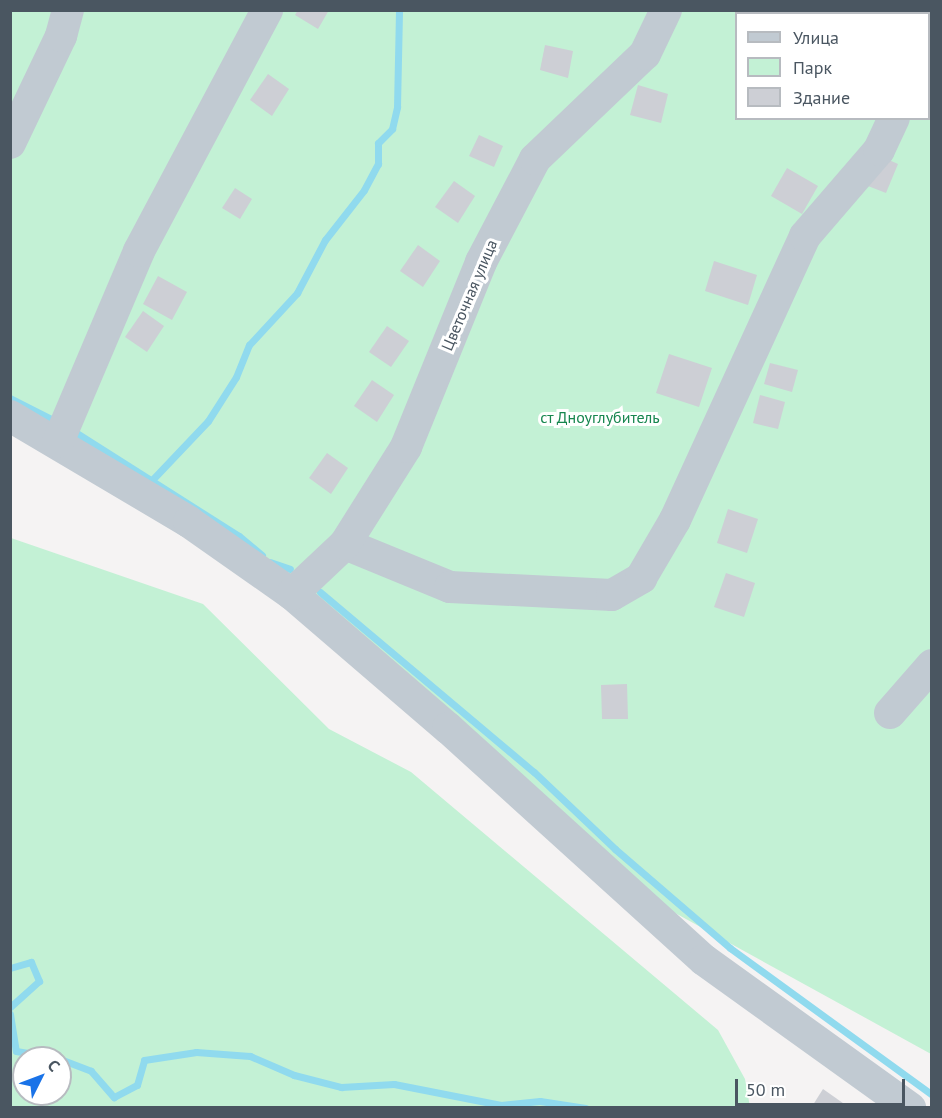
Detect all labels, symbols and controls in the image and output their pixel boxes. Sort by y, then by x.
legend [735,12,930,120]
text: Улица [793,26,839,49]
text: Парк [793,56,832,79]
text: Здание [793,86,850,109]
street label: Цветочная улица [437,237,501,353]
park label: ст Дноуглубитель [540,407,660,427]
north arrow [12,1046,72,1106]
text: С [43,1055,64,1075]
scale bar [738,1067,908,1105]
text: 50 m [746,1078,785,1101]

